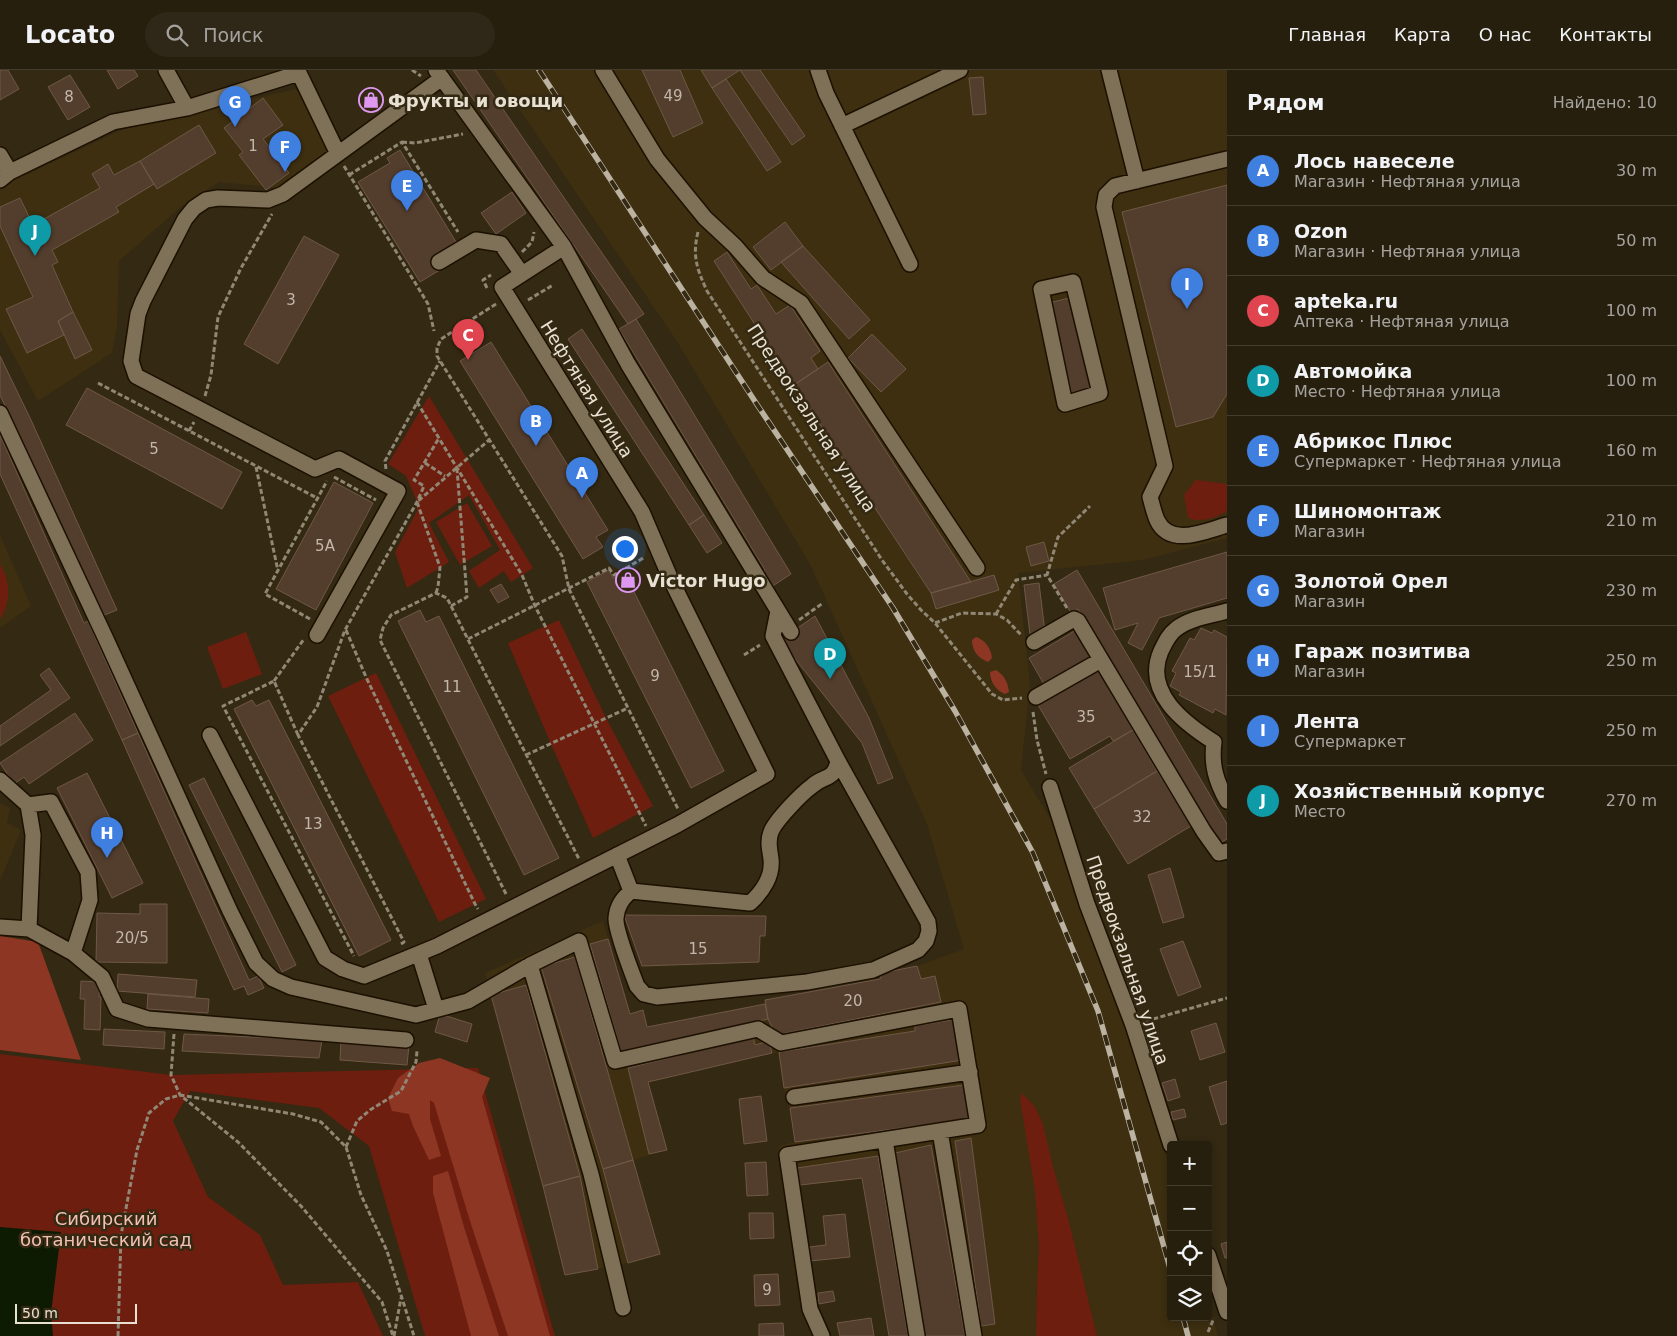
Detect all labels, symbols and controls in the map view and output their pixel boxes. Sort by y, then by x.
search box [145,12,495,57]
text: Locato [25,21,115,49]
icon: search [163,21,191,49]
text: Поиск [203,24,263,46]
text: Главная [1288,24,1366,45]
text: Карта [1394,24,1451,45]
text: О нас [1479,24,1531,45]
text: Контакты [1559,24,1652,45]
pin: G [219,86,251,127]
shop icon: Фрукты и овощи [358,87,384,113]
house number: 49 [663,87,683,105]
house number: 8 [64,88,74,106]
place label: Фрукты и овощи [388,90,563,111]
text: Рядом [1247,91,1324,115]
text: Найдено: 10 [1553,93,1657,112]
pin: F [269,131,301,172]
house number: 1 [248,137,258,155]
text: Лось навеселе [1294,150,1455,172]
text: A [1257,161,1269,180]
text: 30 m [1616,161,1657,180]
pin: E [391,170,423,211]
text: Магазин · Нефтяная улица [1294,172,1521,191]
pin: J [19,215,51,256]
text: Ozon [1294,220,1348,242]
text: B [1257,231,1269,250]
text: 50 m [1616,231,1657,250]
text: Магазин · Нефтяная улица [1294,242,1521,261]
pin: I [1171,268,1203,309]
text: apteka.ru [1294,290,1398,312]
house number: 3 [286,291,296,309]
text: C [1257,301,1269,320]
text: 100 m [1606,301,1657,320]
text: Аптека · Нефтяная улица [1294,312,1510,331]
street label: Нефтяная улица [536,317,638,461]
pin: C [452,319,484,360]
street label: Предвокзальная улица [743,320,881,516]
text: Автомойка [1294,360,1412,382]
text: D [1256,371,1270,390]
text: 100 m [1606,371,1657,390]
text: Место · Нефтяная улица [1294,382,1501,401]
pin: B [520,405,552,446]
text: Абрикос Плюс [1294,430,1452,452]
house number: 5 [149,440,159,458]
text: E [1258,441,1268,460]
text: 160 m [1606,441,1657,460]
text: Супермаркет · Нефтяная улица [1294,452,1561,471]
pin: A [566,457,598,498]
text: Шиномонтаж [1294,500,1441,522]
text: F [1258,511,1268,530]
text: 210 m [1606,511,1657,530]
text: Магазин [1294,522,1365,541]
your location [612,536,638,562]
house number: 5А [315,537,336,555]
shop icon: Victor Hugo [615,567,641,593]
place label: Victor Hugo [646,570,766,591]
text: Золотой Орел [1294,570,1448,592]
text: G [1256,581,1270,600]
text: 230 m [1606,581,1657,600]
text: Магазин [1294,592,1365,611]
pin: D [814,638,846,679]
text: Гараж позитива [1294,640,1471,662]
text: H [1256,651,1270,670]
text: 250 m [1606,651,1657,670]
text: Магазин [1294,662,1365,681]
house number: 15/1 [1183,663,1217,681]
house number: 9 [650,667,660,685]
house number: 11 [442,678,462,696]
house number: 35 [1076,708,1096,726]
text: Лента [1294,710,1360,732]
text: I [1260,721,1266,740]
text: 250 m [1606,721,1657,740]
text: Супермаркет [1294,732,1406,751]
text: Хозяйственный корпус [1294,780,1545,802]
text: J [1260,791,1266,810]
text: 270 m [1606,791,1657,810]
text: Место [1294,802,1346,821]
house number: 32 [1132,808,1152,826]
house number: 13 [303,815,323,833]
pin: H [91,817,123,858]
street label: Предвокзальная улица [1082,852,1174,1068]
house number: 20/5 [115,929,149,947]
house number: 15 [688,940,708,958]
house number: 20 [843,992,863,1010]
map controls [1167,1141,1212,1321]
button: + [1167,1141,1212,1186]
button: − [1167,1186,1212,1231]
park label: Сибирский ботанический сад [20,1208,192,1250]
button: locate [1167,1231,1212,1276]
button: layers [1167,1276,1212,1321]
house number: 9 [762,1281,772,1299]
scale bar [15,1301,138,1324]
text: 50 m [22,1305,58,1321]

